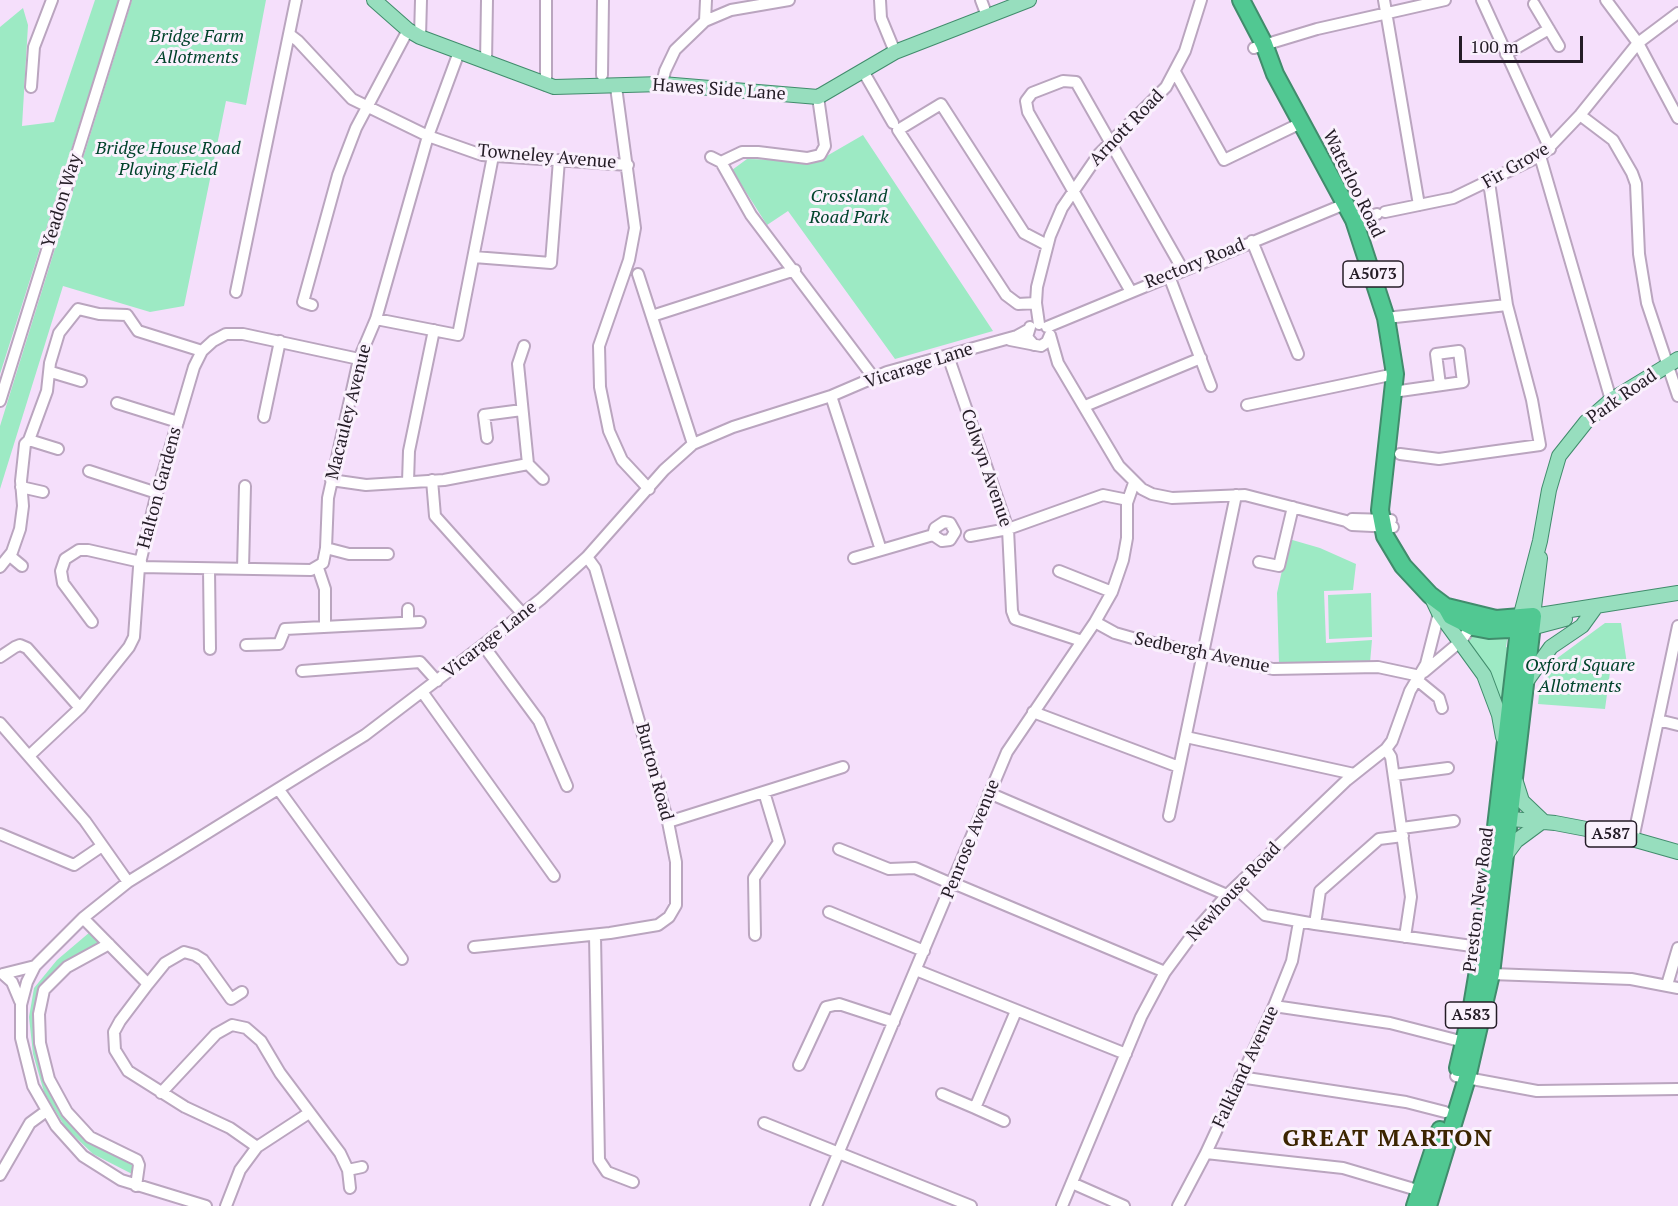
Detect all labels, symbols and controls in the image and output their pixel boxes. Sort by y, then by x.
scale bar [1462,24,1586,62]
park label: Bridge Farm Allotments [150,26,244,68]
text: 100 m [1470,34,1519,58]
street label: Hawes Side Lane [652,75,786,105]
street label: Arnott Road [1085,85,1169,171]
street label: Waterloo Road [1318,127,1388,241]
park label: Bridge House Road Playing Field [95,138,241,180]
street label: Fir Grove [1479,138,1553,194]
street label: Towneley Avenue [477,140,617,174]
street label: Yeadon Way [38,151,86,251]
park label: Crossland Road Park [809,186,889,228]
street label: Rectory Road [1142,234,1248,294]
road number: A5073 [1343,261,1403,287]
street label: Vicarage Lane [862,338,976,394]
street label: Macauley Avenue [322,342,376,482]
street label: Park Road [1583,365,1661,429]
street label: Colwyn Avenue [956,406,1016,530]
street label: Halton Gardens [133,425,187,551]
street label: Vicarage Lane [439,597,541,683]
street label: Sedbergh Avenue [1132,628,1272,678]
park label: Oxford Square Allotments [1525,655,1635,698]
street label: Burton Road [631,721,677,823]
street label: Penrose Avenue [937,776,1005,902]
road number: A587 [1586,821,1636,847]
street label: Preston New Road [1459,826,1499,974]
street label: Newhouse Road [1183,838,1285,946]
road number: A583 [1446,1002,1496,1028]
street label: Falkland Avenue [1208,1003,1284,1131]
district label: GREAT MARTON [1283,1125,1493,1153]

